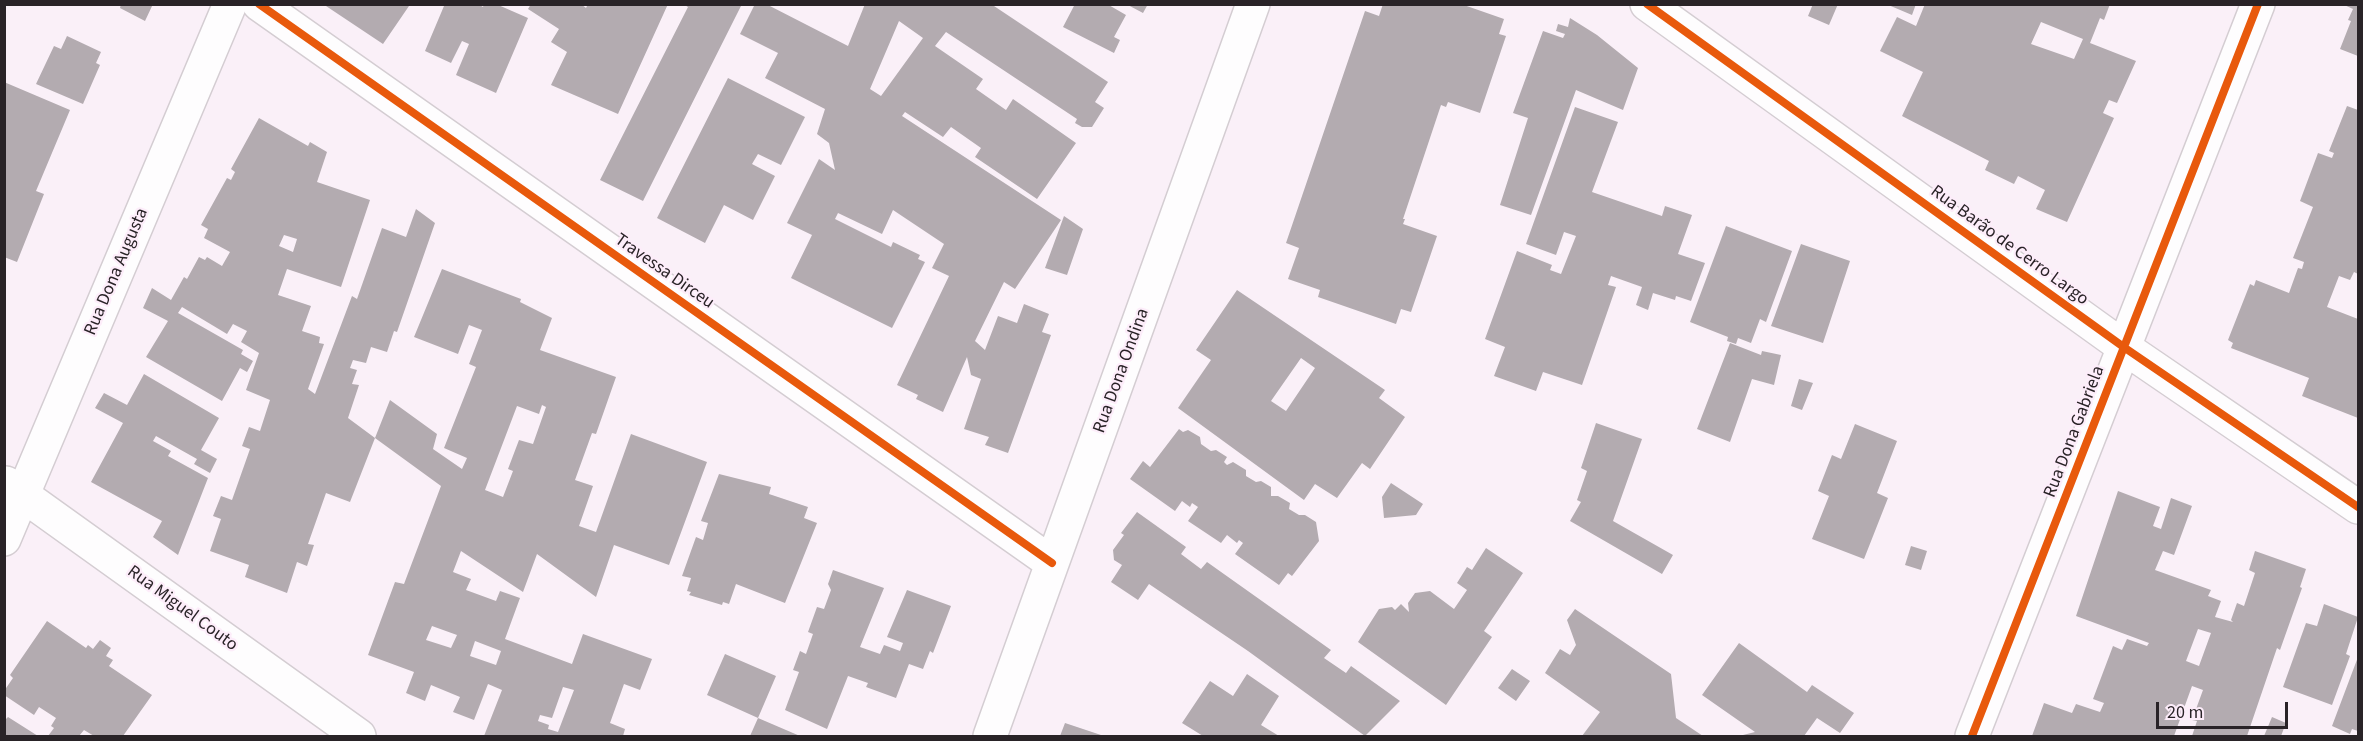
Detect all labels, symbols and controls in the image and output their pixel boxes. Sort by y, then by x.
street label: Rua Barão de Cerro Largo [1926,181,2092,311]
street label: Rua Dona Augusta [80,205,154,339]
street label: Travessa Dirceu [610,230,718,314]
street label: Rua Dona Ondina [1089,306,1155,436]
street label: Rua Dona Gabriela [2040,363,2110,501]
street label: Rua Miguel Couto [122,562,242,656]
scale bar [2159,690,2291,728]
text: 20 m [2167,700,2203,725]

